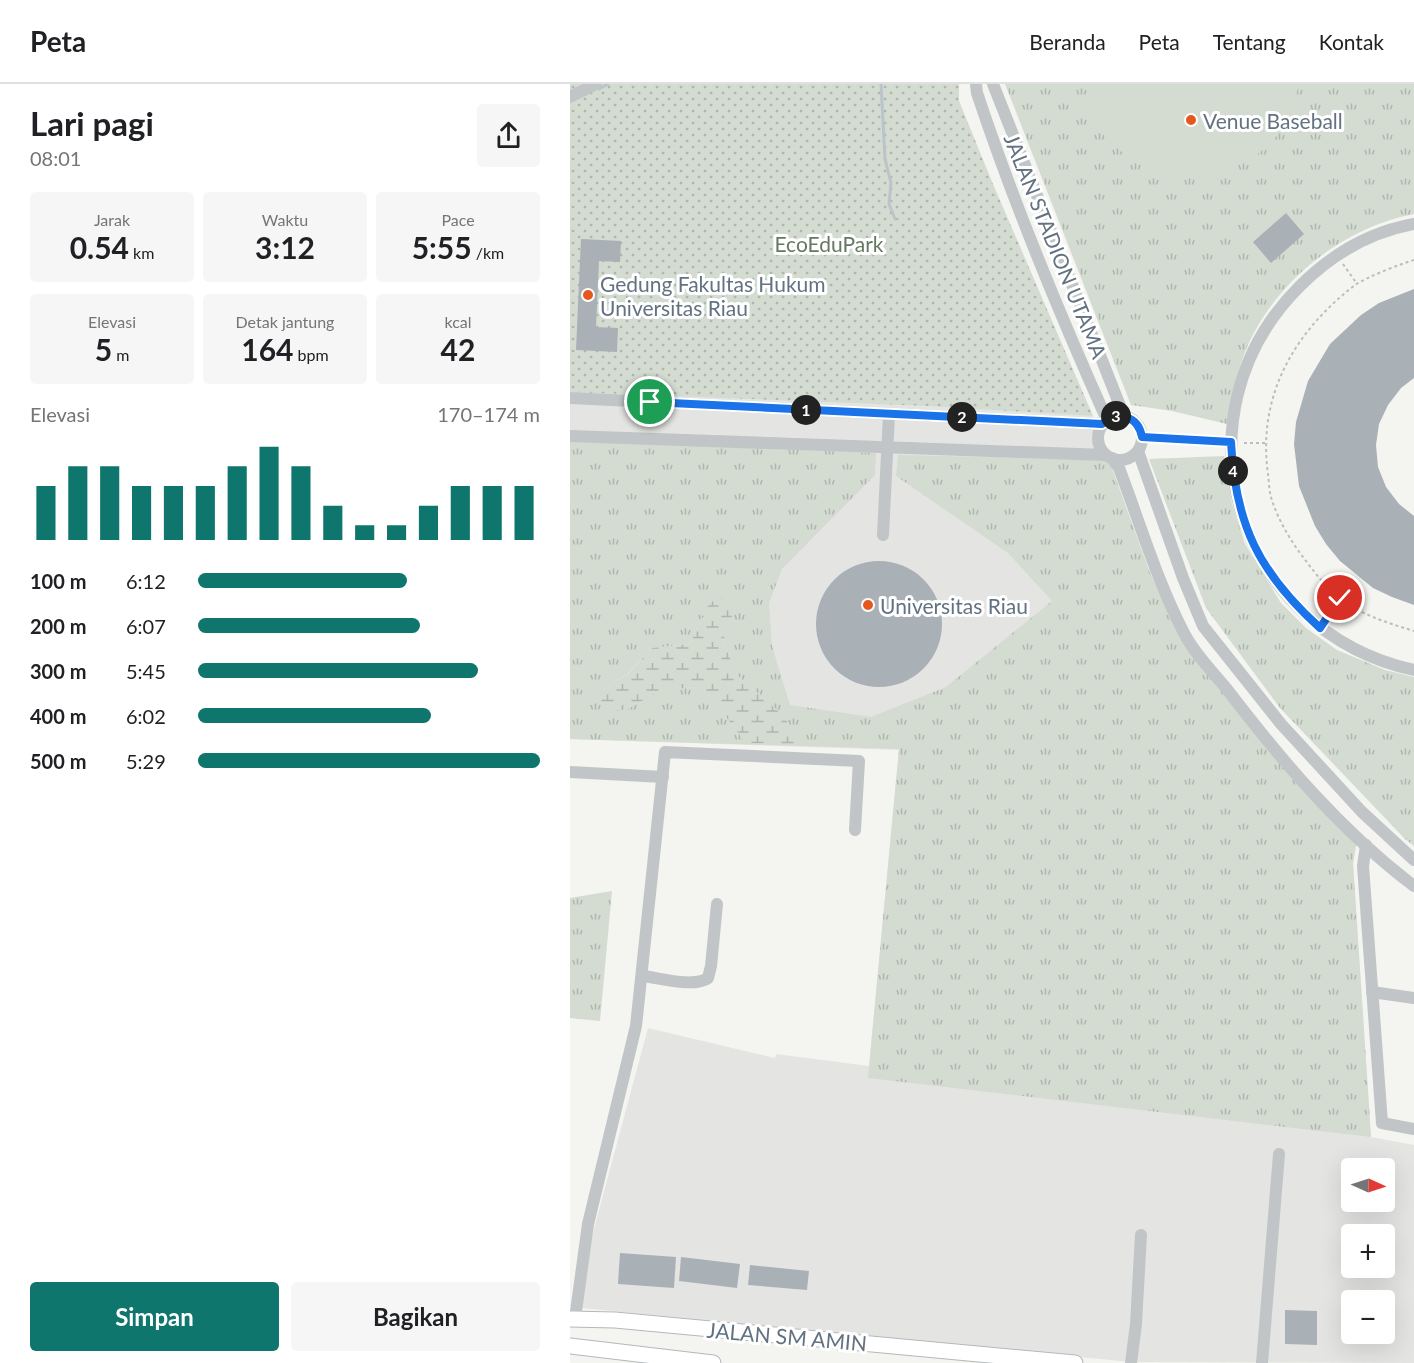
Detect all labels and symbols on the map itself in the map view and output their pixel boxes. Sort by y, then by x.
place label: Venue Baseball [1203,108,1343,133]
marker: Venue Baseball [1184,113,1198,127]
street label: JALAN STADION UTAMA [999,130,1113,363]
park label: EcoEduPark [774,231,884,256]
place label: Gedung Fakultas Hukum Universitas Riau [600,271,826,320]
marker: Gedung Fakultas Hukum Universitas Riau [581,288,595,302]
pin [624,376,675,427]
pin: 1 [791,395,821,425]
pin: 3 [1101,401,1131,431]
pin: 2 [947,402,977,432]
pin: 4 [1218,456,1248,486]
pin [1314,572,1365,623]
place label: Universitas Riau [880,593,1028,618]
marker: Universitas Riau [861,598,875,612]
north arrow [1341,1158,1395,1212]
street label: JALAN SM AMIN [706,1317,868,1355]

